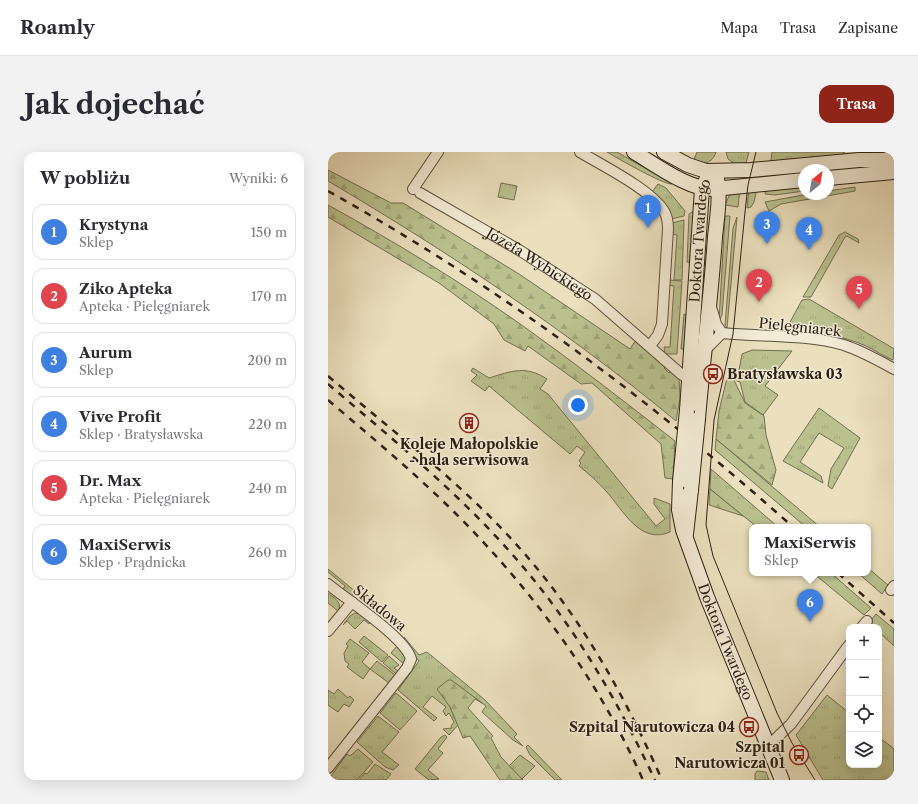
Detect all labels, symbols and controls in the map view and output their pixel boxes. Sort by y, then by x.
text: Roamly [20,16,95,39]
text: Mapa [720,19,758,37]
text: Trasa [780,19,816,37]
text: Zapisane [838,19,898,37]
button: Trasa [819,85,894,123]
text: Jak dojechać [24,87,204,121]
north arrow [798,164,834,200]
text: W pobliżu [40,168,130,188]
text: Wyniki: 6 [229,170,288,186]
street label: Doktora Twardego [685,175,715,303]
pin: 1 [635,195,661,228]
pin: 3 [754,211,780,244]
text: Krystyna [79,215,148,234]
pin: 4 [796,217,822,250]
street label: Józefa Wybickiego [481,223,596,304]
text: 1 [51,224,57,240]
text: 150 m [251,224,287,240]
text: Sklep [79,234,113,250]
pin: 2 [746,269,772,302]
pin: 5 [846,276,872,309]
text: Ziko Apteka [79,279,172,298]
text: 2 [50,288,58,304]
text: 170 m [251,288,287,304]
text: Apteka · Pielęgniarek [79,298,210,314]
street label: Pielęgniarek [758,314,843,340]
text: Aurum [79,343,133,362]
text: 3 [50,352,58,368]
text: 200 m [247,352,287,368]
text: Sklep [79,362,113,378]
bus stop icon: Bratysławska 03 [702,363,724,385]
place label: Bratysławska 03 [727,365,843,383]
your location [568,395,588,415]
text: Vive Profit [79,407,161,426]
building icon: Koleje Małopolskie - hala serwisowa [458,412,480,434]
text: 4 [50,416,58,432]
text: 220 m [248,416,287,432]
text: Sklep · Bratysławska [79,426,203,442]
place label: Koleje Małopolskie - hala serwisowa [400,435,538,469]
text: Dr. Max [79,471,141,490]
text: 5 [50,480,58,496]
text: 240 m [248,480,287,496]
text: Apteka · Pielęgniarek [79,490,210,506]
popup [749,524,871,576]
text: MaxiSerwis [764,533,856,552]
text: MaxiSerwis [79,535,171,554]
text: 6 [50,544,58,560]
text: 260 m [248,544,287,560]
text: Sklep [764,552,798,568]
text: Sklep · Prądnicka [79,554,186,570]
street label: Składowa [350,581,411,635]
street label: Doktora Twardego [694,581,757,703]
pin: 6 [797,589,823,622]
map controls [846,624,882,768]
button: + [846,624,882,660]
button: − [846,660,882,696]
button: locate [846,696,882,732]
bus stop icon: Szpital Narutowicza 04 [738,716,760,738]
place label: Szpital Narutowicza 04 [569,718,735,736]
button: layers [846,732,882,768]
place label: Szpital Narutowicza 01 [674,738,786,772]
bus stop icon: Szpital Narutowicza 01 [788,744,810,766]

